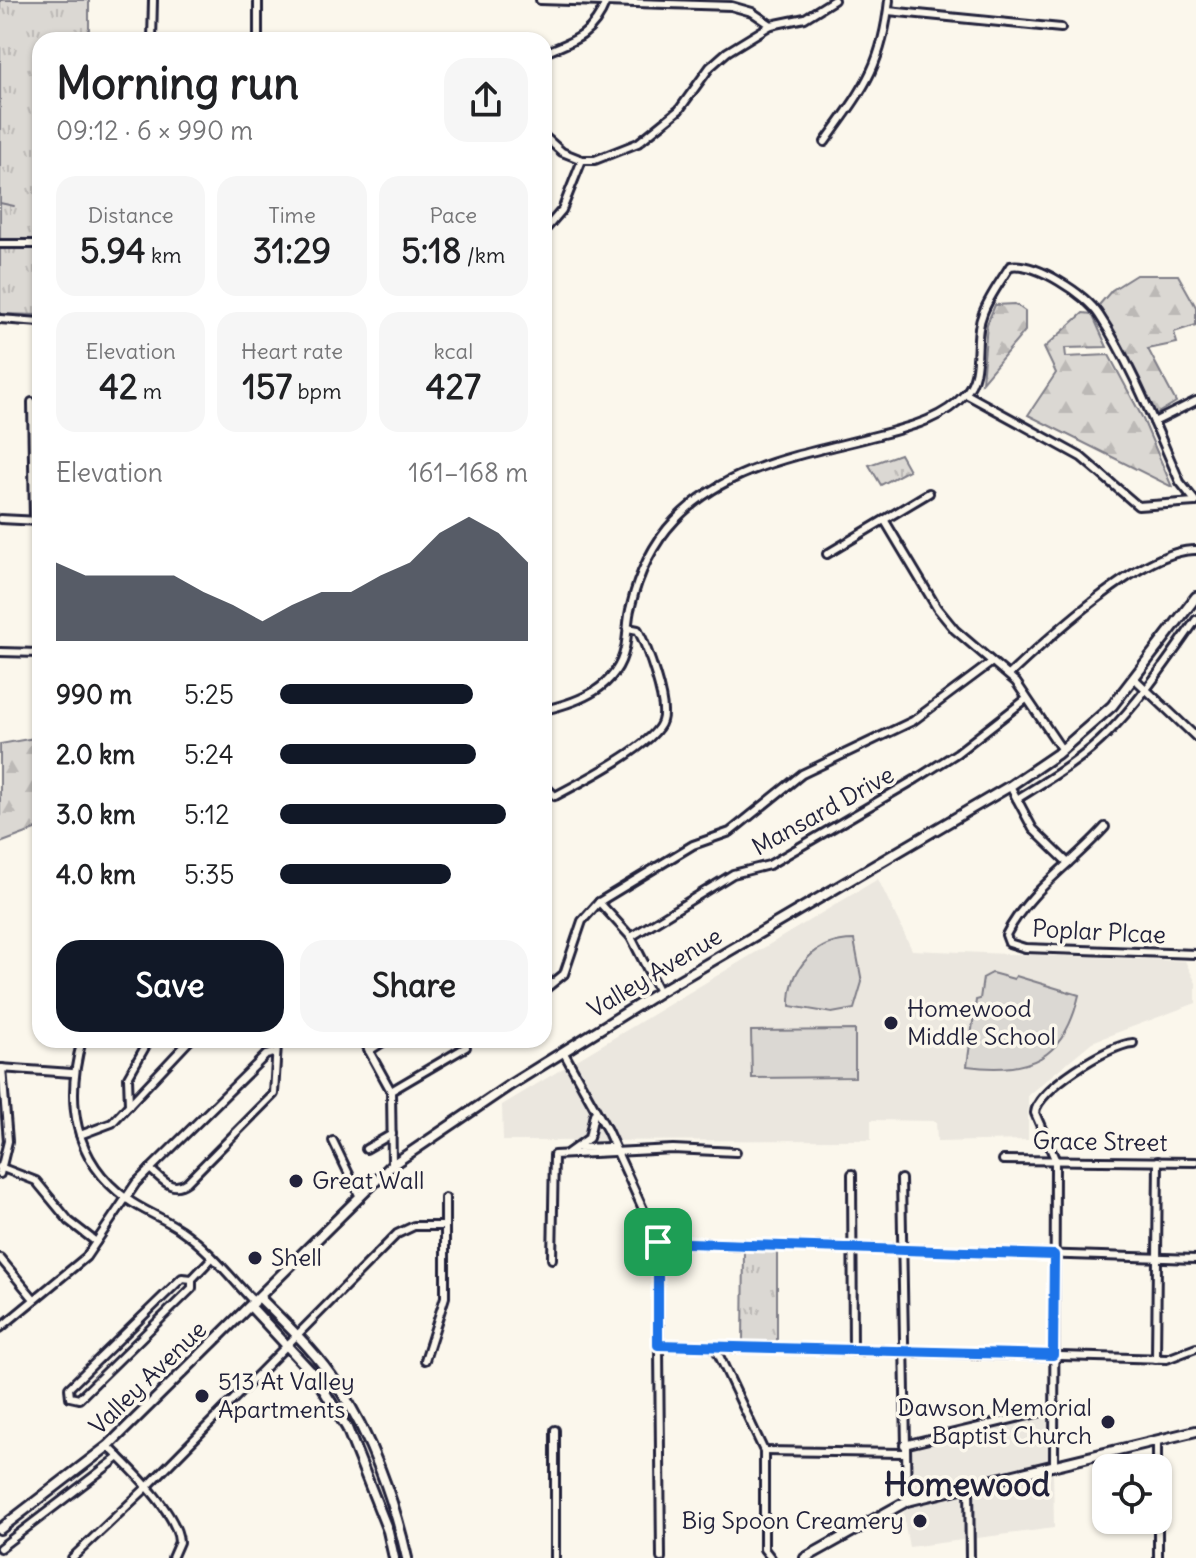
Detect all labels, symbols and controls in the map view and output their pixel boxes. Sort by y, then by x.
text: Morning run [56,56,299,111]
button: share [444,58,528,142]
text: 09:12 · 6 × 990 m [56,114,253,147]
text: Distance [88,201,174,229]
text: Time [268,201,316,229]
text: Pace [429,201,477,229]
text: 5.94 [80,229,146,272]
text: 31:29 [253,229,331,272]
text: 5:18 [401,229,462,272]
text: km [146,241,181,269]
text: /km [462,241,505,269]
text: Elevation [86,337,176,365]
text: Heart rate [241,337,343,365]
text: kcal [434,337,473,365]
text: 42 [99,365,138,408]
text: 157 [243,365,292,408]
text: 427 [426,365,481,408]
text: m [138,377,162,405]
text: bpm [292,377,341,405]
text: Elevation [56,456,163,489]
text: 161–168 m [408,456,528,489]
text: 990 m [56,678,132,711]
text: 5:25 [184,678,234,711]
text: 2.0 km [56,738,135,771]
text: 5:24 [184,738,234,771]
street label: Mansard Drive [746,759,899,861]
text: 3.0 km [56,798,136,831]
text: 5:12 [184,798,229,831]
text: 4.0 km [56,858,136,891]
text: 5:35 [184,858,235,891]
street label: Poplar Plcae [1031,913,1167,949]
street label: Valley Avenue [582,920,727,1024]
button: Save [56,940,284,1032]
button: Share [300,940,528,1032]
place label: Homewood Middle School [907,993,1056,1051]
marker: Homewood Middle School [882,1014,900,1032]
street label: Grace Street [1032,1125,1168,1157]
place label: Great Wall [312,1165,424,1195]
marker: Great Wall [287,1172,305,1190]
pin [624,1208,692,1276]
icon: arrive [636,1220,680,1264]
place label: Shell [271,1242,322,1272]
marker: Shell [246,1249,264,1267]
street label: Valley Avenue [83,1314,212,1441]
place label: 513 At Valley Apartments [218,1366,355,1424]
marker: 513 At Valley Apartments [193,1387,211,1405]
place label: Dawson Memorial Baptist Church [897,1392,1092,1450]
marker: Dawson Memorial Baptist Church [1099,1413,1117,1431]
map controls [1092,1454,1172,1534]
button: locate [1092,1454,1172,1534]
district label: Homewood [884,1464,1050,1505]
place label: Big Spoon Creamery [681,1505,904,1535]
marker: Big Spoon Creamery [911,1512,929,1530]

